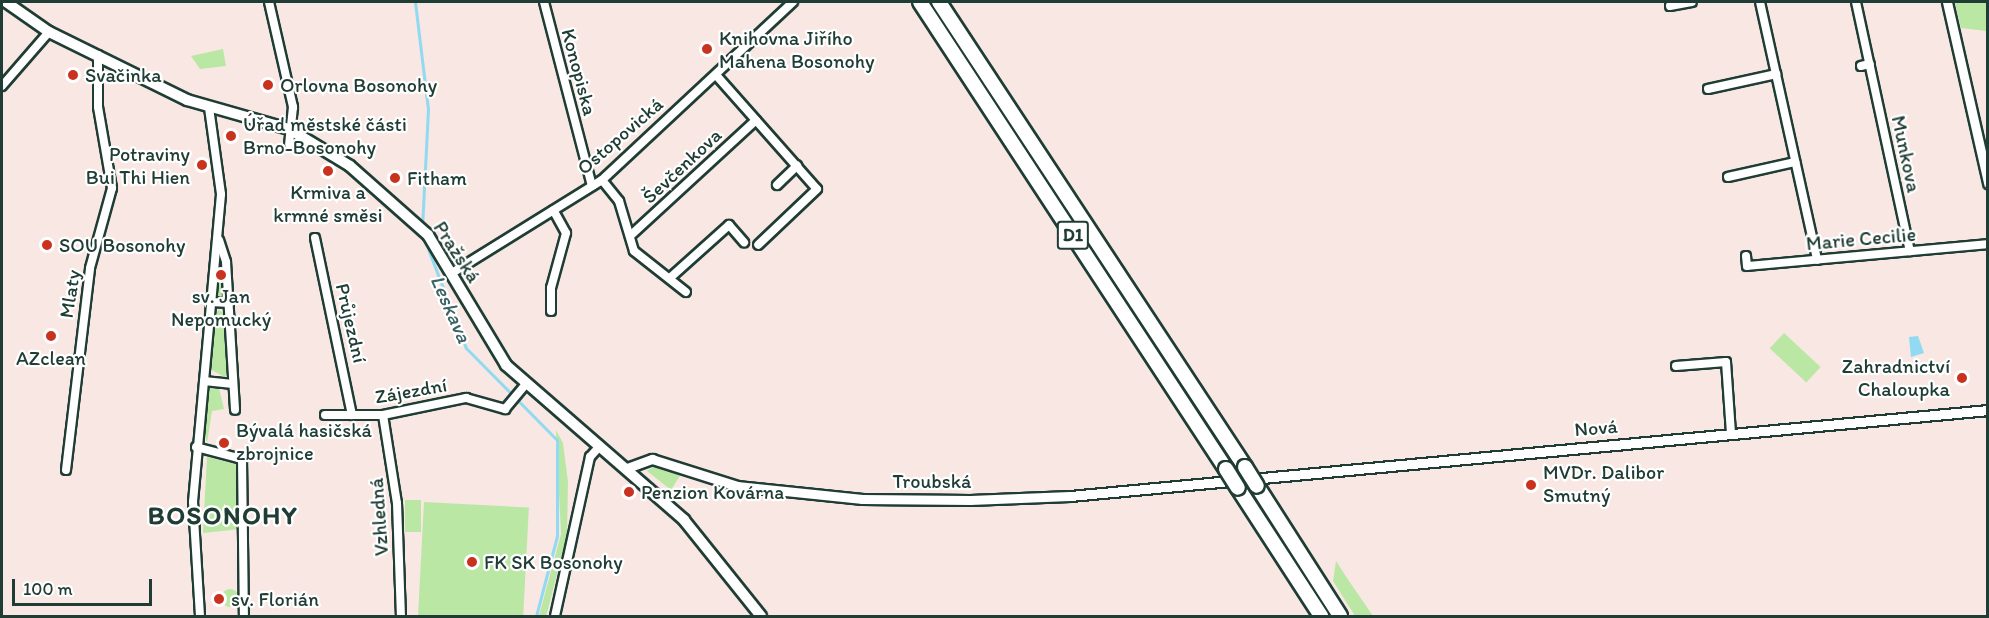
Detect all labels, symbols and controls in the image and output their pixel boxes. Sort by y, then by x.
street label: Konopiska [556,26,602,118]
place label: Knihovna Jiřího Mahena Bosonohy [719,26,874,73]
marker: Knihovna Jiřího Mahena Bosonohy [700,42,714,56]
place label: Svačinka [85,63,162,87]
marker: Svačinka [66,68,80,82]
place label: Orlovna Bosonohy [280,73,436,97]
marker: Orlovna Bosonohy [261,78,275,92]
street label: Ostopovická [572,92,668,180]
place label: Úřad městské části Brno-Bosonohy [243,112,407,159]
street label: Munkova [1886,113,1926,195]
street label: Ševčenkova [637,123,727,209]
marker: Úřad městské části Brno-Bosonohy [224,129,238,143]
place label: Potraviny Bui Thi Hien [85,142,190,189]
marker: Potraviny Bui Thi Hien [195,158,209,172]
marker: Krmiva a krmné směsi [321,164,335,178]
place label: Fitham [407,166,467,190]
marker: Fitham [388,171,402,185]
place label: Krmiva a krmné směsi [274,180,382,227]
street label: Pražská [428,217,486,287]
road number: D1 [1056,220,1090,250]
street label: Marie Cecilie [1805,222,1917,256]
place label: SOU Bosonohy [59,233,186,257]
marker: SOU Bosonohy [40,238,54,252]
street label: Mlaty [54,268,86,320]
marker: sv. Jan Nepomucký [214,268,228,282]
water label: Leskava [425,271,477,347]
street label: Průjezdní [330,281,372,365]
place label: sv. Jan Nepomucký [171,284,271,331]
marker: AZclean [44,329,58,343]
place label: AZclean [16,346,86,370]
place label: Zahradnictví Chaloupka [1842,354,1950,401]
marker: Zahradnictví Chaloupka [1955,371,1969,385]
street label: Zájezdní [373,373,449,409]
street label: Nová [1573,414,1619,442]
place label: Bývalá hasičská zbrojnice [236,419,373,466]
marker: Bývalá hasičská zbrojnice [217,436,231,450]
place label: MVDr. Dalibor Smutný [1543,461,1664,508]
street label: Troubská [892,469,972,493]
street label: Vzhledná [364,477,394,557]
marker: MVDr. Dalibor Smutný [1524,478,1538,492]
place label: Penzion Kovárna [641,480,784,504]
marker: Penzion Kovárna [622,485,636,499]
district label: BOSONOHY [148,500,298,532]
place label: FK SK Bosonohy [484,550,623,574]
marker: FK SK Bosonohy [465,555,479,569]
scale bar [15,567,154,605]
text: 100 m [23,578,73,600]
place label: sv. Florián [231,587,319,611]
marker: sv. Florián [212,592,226,606]

